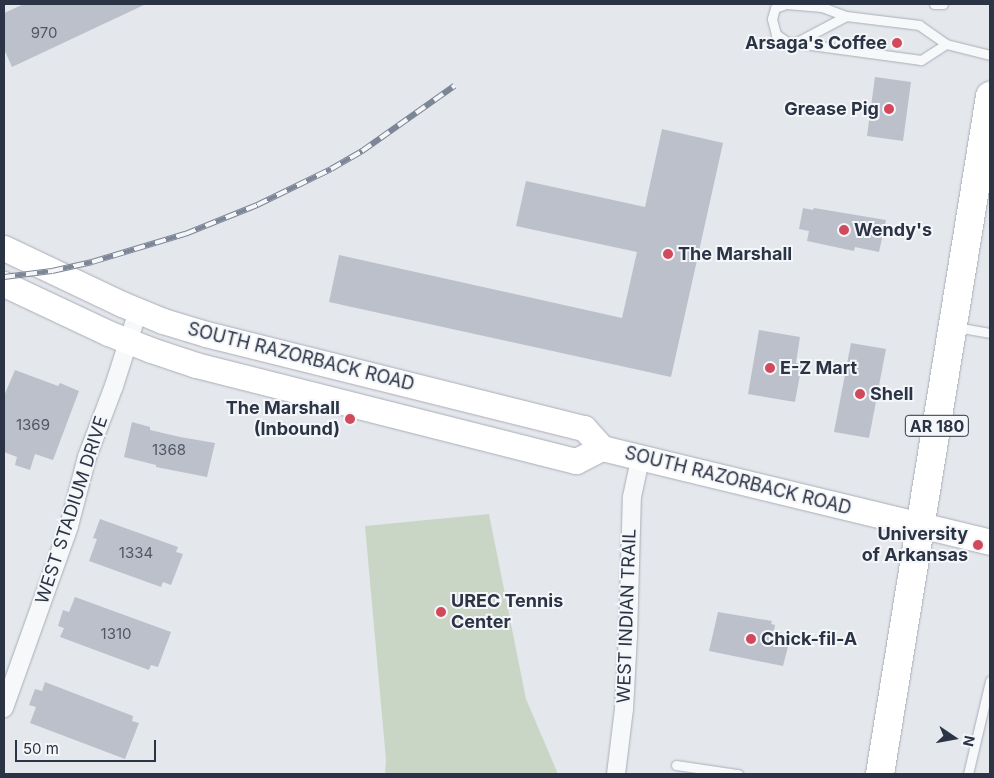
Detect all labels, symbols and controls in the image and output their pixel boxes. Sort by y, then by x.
house number: 970 [31,24,57,42]
place label: Arsaga's Coffee [745,32,887,54]
marker: Arsaga's Coffee [891,37,903,49]
place label: Grease Pig [784,98,879,120]
marker: Grease Pig [883,103,895,115]
place label: Wendy's [854,219,932,241]
marker: Wendy's [838,224,850,236]
place label: The Marshall [678,243,792,265]
marker: The Marshall [662,248,674,260]
street label: SOUTH RAZORBACK ROAD [185,318,417,396]
place label: E-Z Mart [780,357,857,379]
marker: E-Z Mart [764,362,776,374]
place label: Shell [870,383,913,405]
marker: Shell [854,388,866,400]
place label: The Marshall (Inbound) [226,398,340,440]
road number: AR 180 [904,412,970,440]
street label: WEST STADIUM DRIVE [31,413,113,607]
marker: The Marshall (Inbound) [344,413,356,425]
house number: 1369 [16,416,50,434]
house number: 1368 [152,441,186,459]
street label: SOUTH RAZORBACK ROAD [622,442,854,520]
place label: University of Arkansas [862,524,968,566]
street label: WEST INDIAN TRAIL [613,528,641,704]
marker: University of Arkansas [972,539,984,551]
house number: 1334 [119,544,153,562]
place label: UREC Tennis Center [451,591,563,634]
marker: UREC Tennis Center [435,606,447,618]
house number: 1310 [101,625,131,643]
place label: Chick-fil-A [761,628,857,650]
marker: Chick-fil-A [745,633,757,645]
north arrow [929,713,979,763]
scale bar [18,730,159,762]
text: N [960,734,979,748]
text: 50 m [23,739,59,758]

